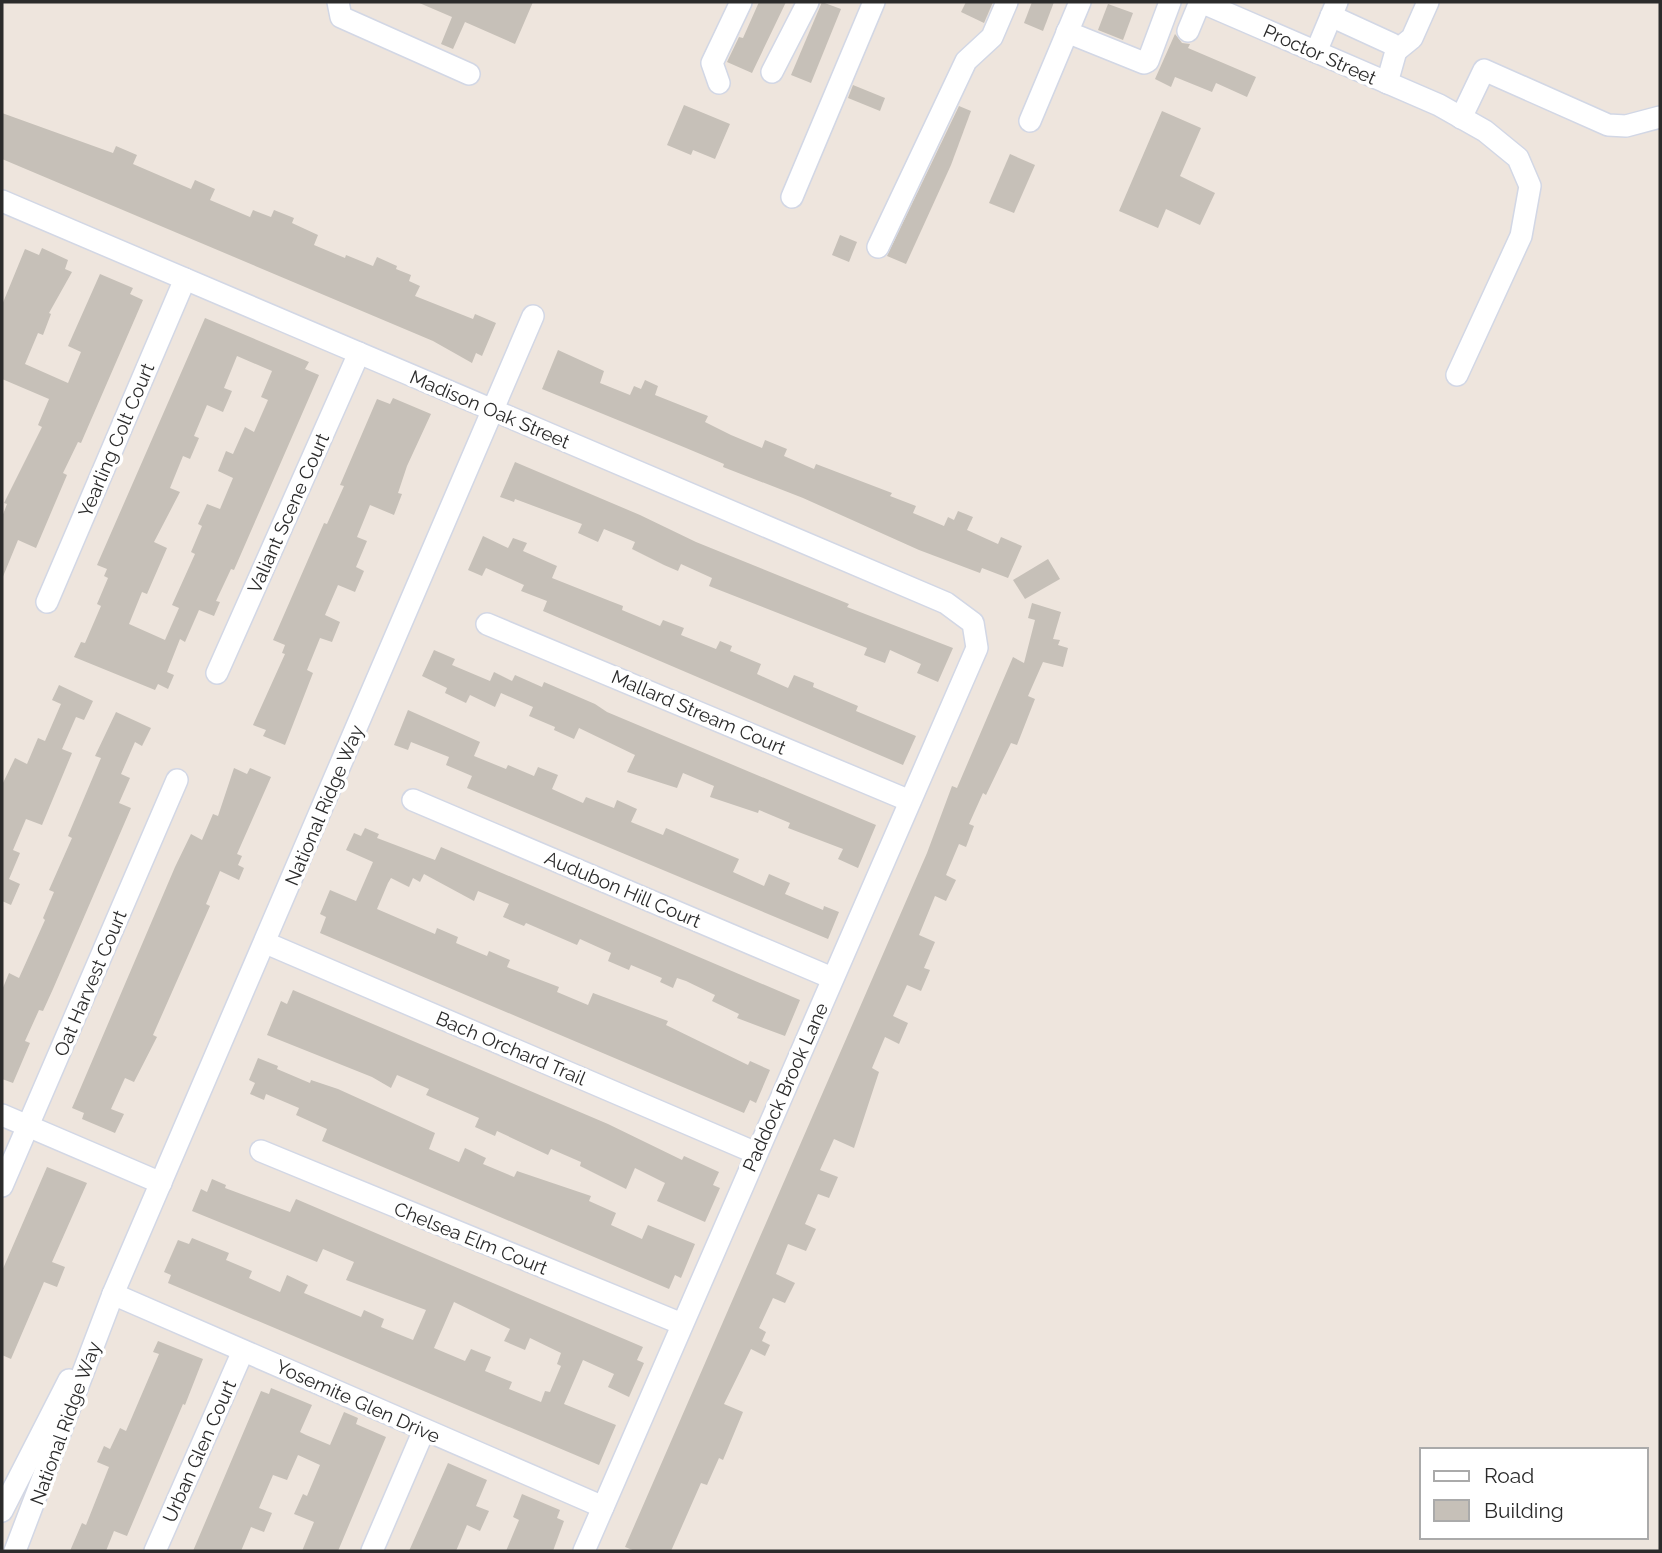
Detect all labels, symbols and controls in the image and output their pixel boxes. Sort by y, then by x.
street label: Proctor Street [1260,19,1380,89]
street label: Yearling Colt Court [74,359,159,520]
street label: Madison Oak Street [407,365,574,453]
street label: Valiant Scene Court [243,429,333,596]
street label: Mallard Stream Court [609,665,790,759]
street label: National Ridge Way [280,721,368,889]
street label: Audubon Hill Court [542,846,705,932]
street label: Oat Harvest Court [49,906,131,1059]
street label: Paddock Brook Lane [738,999,832,1175]
street label: Bach Orchard Trail [433,1007,590,1090]
street label: Chelsea Elm Court [391,1197,552,1279]
street label: National Ridge Way [25,1338,105,1508]
street label: Yosemite Glen Drive [273,1355,443,1447]
street label: Urban Glen Court [158,1376,241,1526]
legend [1420,1448,1648,1539]
text: Road [1484,1463,1534,1488]
text: Building [1484,1498,1564,1523]

